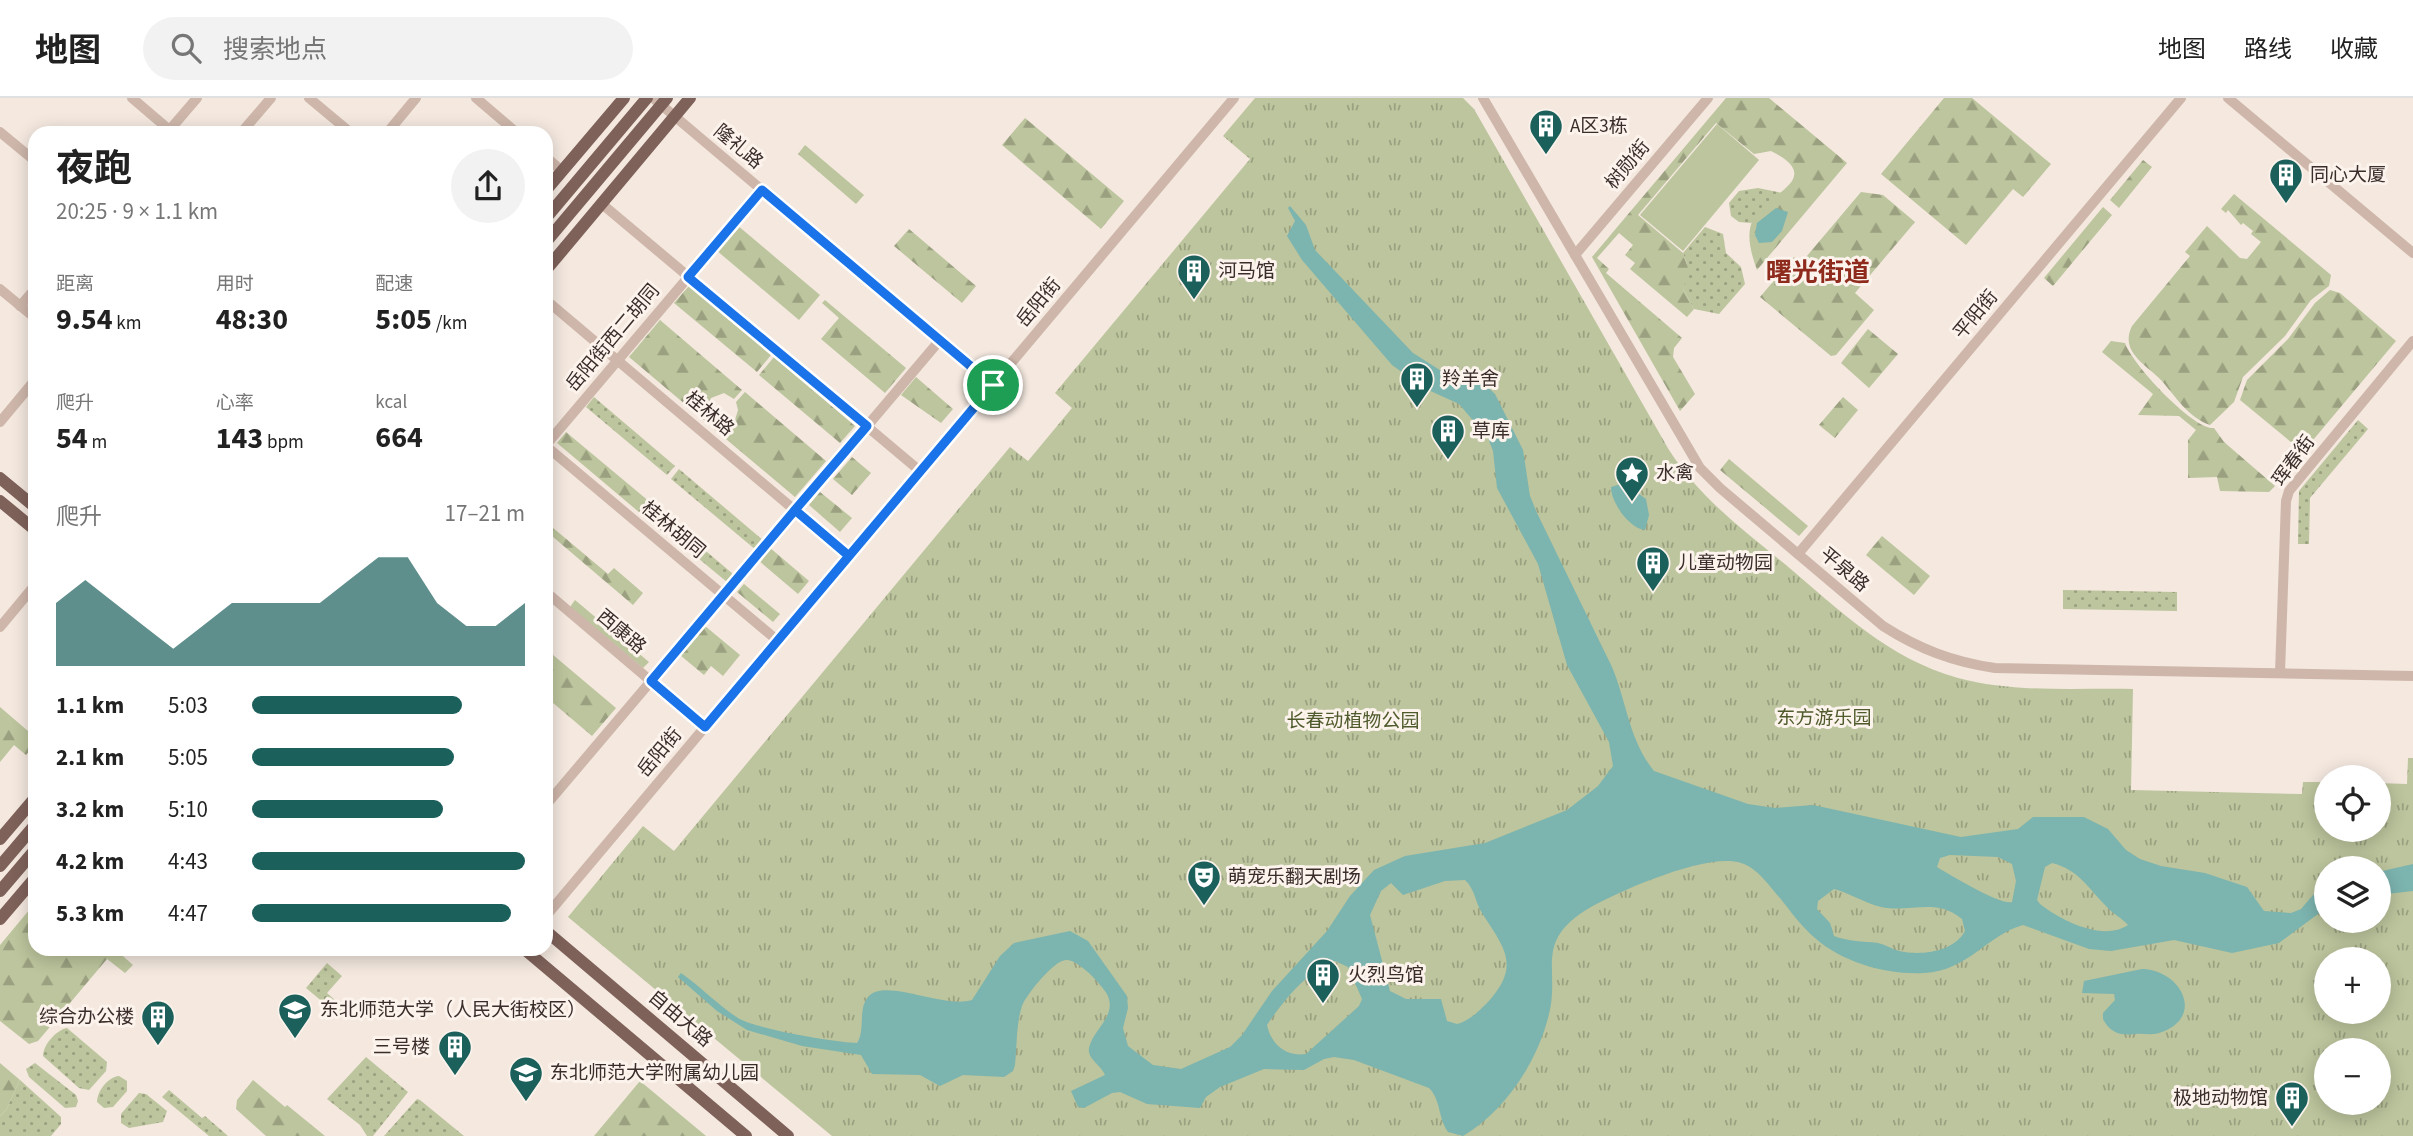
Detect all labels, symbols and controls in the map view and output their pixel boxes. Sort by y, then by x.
search box [143,17,633,80]
text: 地图 [35,27,101,74]
icon: search [167,29,205,67]
text: 搜索地点 [223,31,327,68]
text: 地图 [2158,32,2206,67]
text: 路线 [2244,32,2292,67]
text: 收藏 [2330,32,2378,67]
building icon: A区3栋 [1527,107,1565,156]
place label: A区3栋 [1570,113,1628,140]
street label: 隆礼路 [707,118,769,176]
street label: 树勋街 [1599,134,1657,196]
text: 夜跑 [56,142,132,196]
button: share [451,149,525,223]
building icon: 同心大厦 [2267,156,2305,205]
place label: 同心大厦 [2310,162,2386,189]
text: 20:25 · 9 × 1.1 km [56,195,218,228]
building icon: 河马馆 [1175,252,1213,301]
district label: 曙光街道 [1766,254,1870,291]
place label: 河马馆 [1218,258,1275,285]
text: 距离 [56,271,94,298]
text: 用时 [216,271,254,298]
text: 配速 [375,271,413,298]
street label: 岳阳街 [1010,272,1068,334]
street label: 岳阳街西二胡同 [560,278,666,398]
street label: 平阳街 [1947,284,2005,346]
text: 9.54 [56,298,113,341]
text: 48:30 [216,298,288,341]
text: 5:05 [375,298,432,341]
text: km [113,310,142,337]
text: /km [432,310,467,337]
pin [963,355,1023,415]
building icon: 羚羊舍 [1398,360,1436,409]
icon: arrive [974,366,1012,404]
place label: 羚羊舍 [1442,366,1499,393]
street label: 桂林路 [678,385,740,443]
text: kcal [375,389,407,416]
text: 爬升 [56,390,94,417]
text: 心率 [216,390,254,417]
building icon: 草库 [1429,412,1467,461]
text: 664 [375,416,423,459]
text: 54 [56,417,88,460]
text: 143 [216,417,263,460]
place label: 草库 [1472,418,1510,445]
text: m [88,429,107,456]
text: bpm [263,429,304,456]
street label: 珲春街 [2266,430,2322,492]
place icon: 水禽 [1613,454,1651,503]
place label: 水禽 [1656,460,1694,487]
street label: 桂林胡同 [635,495,711,565]
text: 17–21 m [445,497,525,530]
text: 爬升 [56,500,102,533]
street label: 平泉路 [1813,541,1875,599]
building icon: 儿童动物园 [1634,544,1672,593]
place label: 儿童动物园 [1678,550,1773,577]
street label: 西康路 [590,603,652,661]
text: 1.1 km [56,689,124,722]
text: 5:03 [168,689,208,722]
park label: 东方游乐园 [1776,705,1872,732]
park label: 长春动植物公园 [1286,708,1420,735]
street label: 岳阳街 [631,722,689,784]
text: 2.1 km [56,741,124,774]
text: 5:05 [168,741,208,774]
map controls [2314,765,2391,1115]
button: locate [2314,765,2391,842]
text: 3.2 km [56,793,124,826]
text: 5:10 [168,793,208,826]
text: 4.2 km [56,845,124,878]
text: 4:43 [168,845,208,878]
button: layers [2314,856,2391,933]
theatre icon: 萌宠乐翻天剧场 [1185,858,1223,907]
place label: 萌宠乐翻天剧场 [1228,864,1361,891]
text: 5.3 km [56,897,124,930]
text: 4:47 [168,897,208,930]
button: + [2314,947,2391,1024]
building icon: 火烈鸟馆 [1304,956,1342,1005]
place label: 火烈鸟馆 [1348,962,1424,989]
street label: 自由大路 [642,984,718,1054]
school or university icon: 东北师范大学（人民大街校区） [276,991,314,1040]
place label: 东北师范大学（人民大街校区） [320,997,586,1024]
building icon: 综合办公楼 [139,998,177,1047]
place label: 综合办公楼 [39,1004,134,1031]
building icon: 三号楼 [436,1028,474,1077]
place label: 三号楼 [373,1034,430,1061]
button: − [2314,1038,2391,1115]
school or university icon: 东北师范大学附属幼儿园 [507,1054,545,1103]
place label: 东北师范大学附属幼儿园 [550,1060,759,1087]
building icon: 极地动物馆 [2273,1079,2311,1128]
place label: 极地动物馆 [2173,1085,2268,1112]

